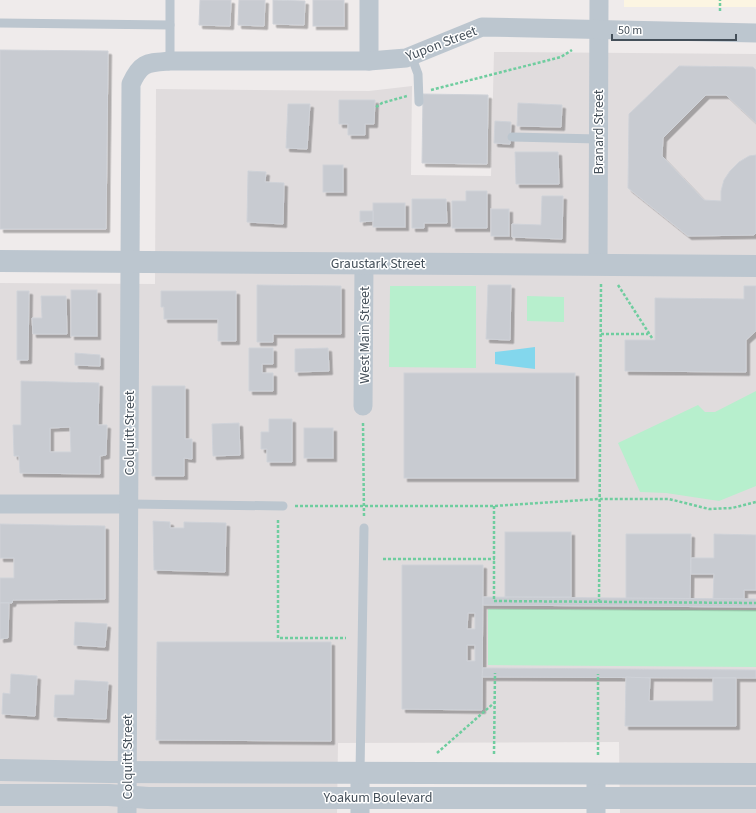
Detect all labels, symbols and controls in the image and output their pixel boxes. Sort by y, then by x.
scale bar [612,16,736,42]
street label: Yupon Street [402,21,480,67]
text: 50 m [618,22,642,39]
street label: Branard Street [589,89,609,174]
street label: Graustark Street [331,254,426,274]
street label: West Main Street [355,286,375,384]
street label: Colquitt Street [120,390,140,476]
street label: Colquitt Street [118,714,138,800]
street label: Yoakum Boulevard [322,788,433,808]

